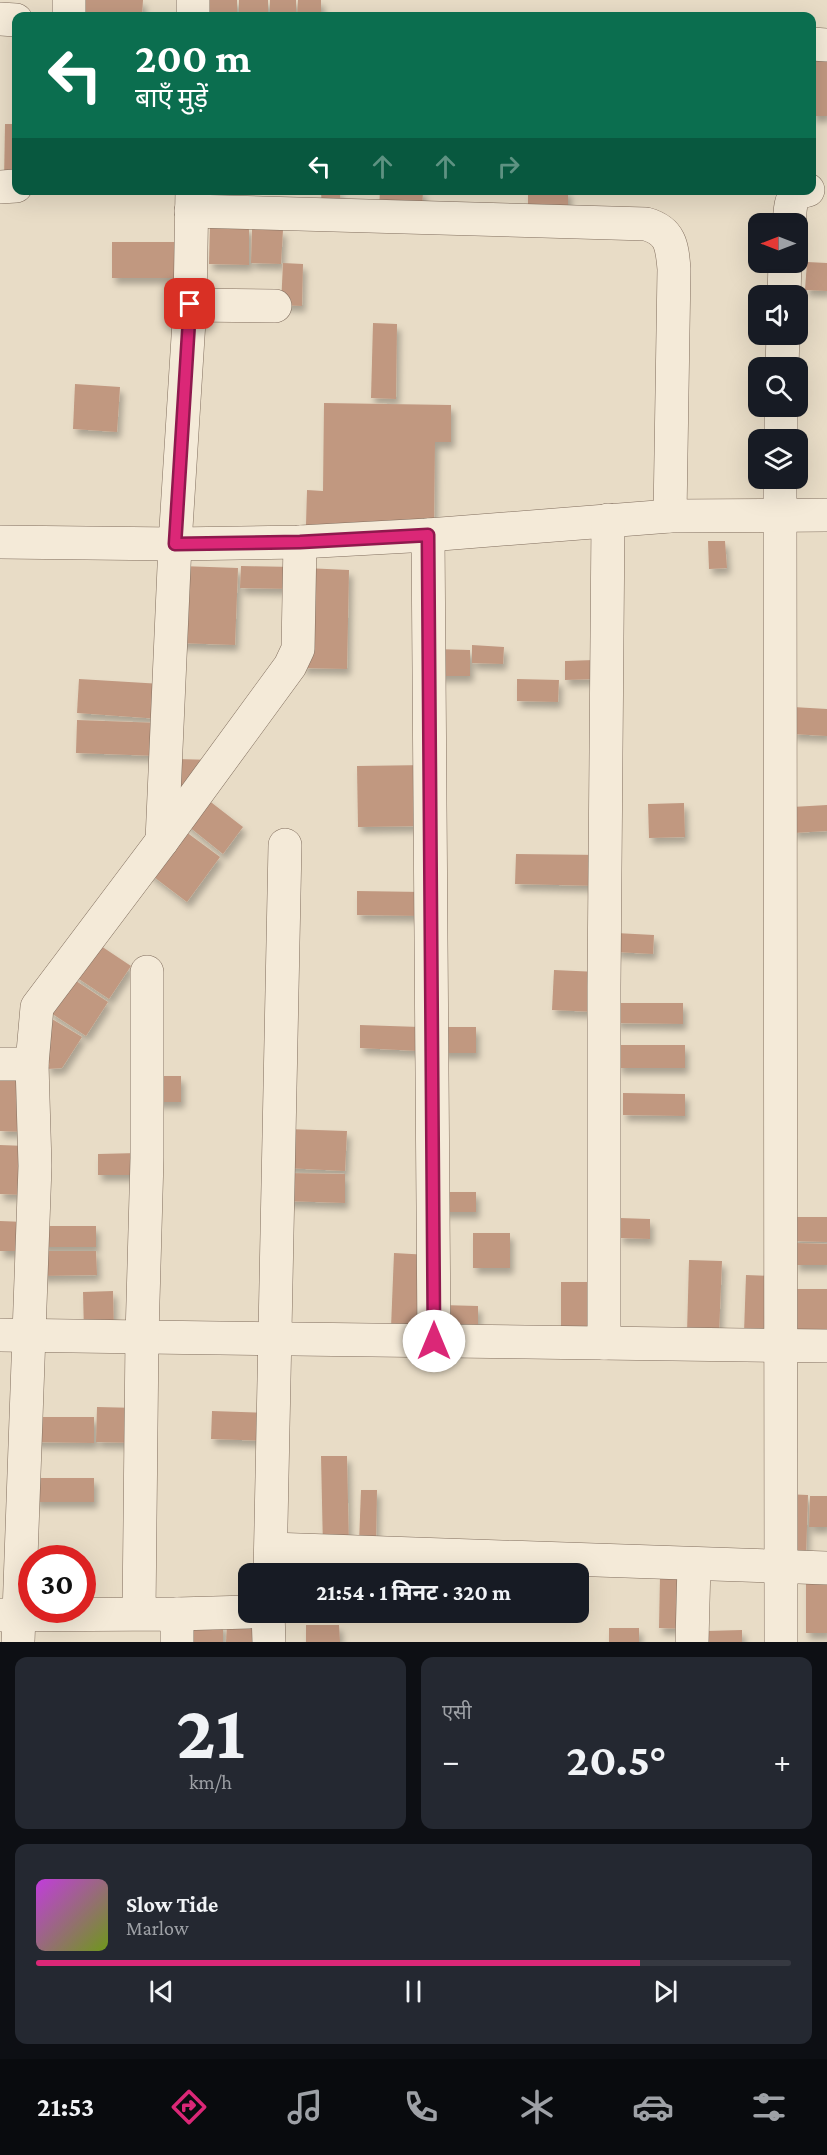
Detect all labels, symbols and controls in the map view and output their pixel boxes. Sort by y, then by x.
text: 200 m [135,34,251,81]
icon: left [36,36,114,114]
text: बाएँ मुड़ें [135,83,208,113]
icon: left [303,150,336,183]
icon: ahead [366,150,399,183]
icon: ahead [429,150,462,183]
icon: right [492,150,525,183]
north arrow [748,213,808,273]
map controls [748,213,808,489]
pin [164,278,215,329]
button: sound [748,285,808,345]
icon: arrive [173,287,206,320]
button: search [748,357,808,417]
button: layers [748,429,808,489]
position arrow [402,1309,466,1373]
speed limit sign: 30 [18,1545,96,1623]
text: 21:54 · 1 मिनट · 320 m [316,1580,511,1605]
text: 21 [176,1688,245,1775]
text: एसी [442,1701,472,1723]
text: 20.5° [566,1735,667,1785]
text: − [442,1742,459,1779]
text: + [774,1742,791,1779]
text: km/h [189,1771,232,1793]
text: Slow Tide [126,1892,218,1917]
text: Marlow [126,1917,189,1939]
icon: previous [145,1975,178,2008]
icon: pause [397,1975,430,2008]
icon: next [649,1975,682,2008]
icon: directions [168,2086,210,2128]
icon: music [284,2086,326,2128]
icon: phone [400,2086,442,2128]
icon: climate [516,2086,558,2128]
icon: car [632,2086,674,2128]
icon: filters [748,2086,790,2128]
text: 21:53 [37,2092,94,2122]

